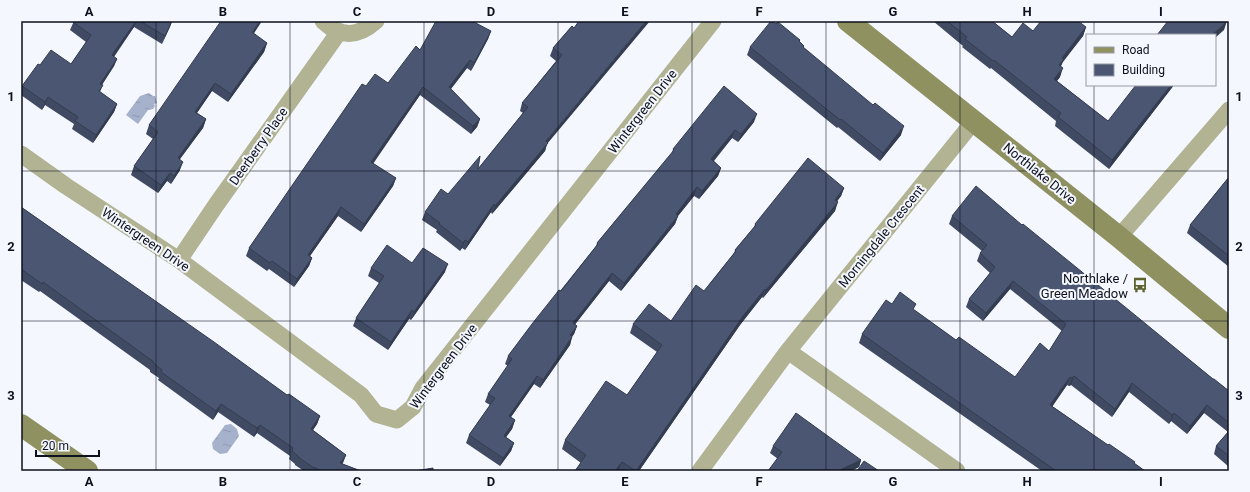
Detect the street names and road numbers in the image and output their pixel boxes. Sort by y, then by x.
street label: Wintergreen Drive [605,66,680,156]
street label: Deerberry Place [226,104,291,188]
street label: Northlake Drive [1000,140,1079,207]
street label: Morningdale Crescent [836,182,927,290]
street label: Wintergreen Drive [99,205,192,274]
street label: Wintergreen Drive [407,321,480,412]

